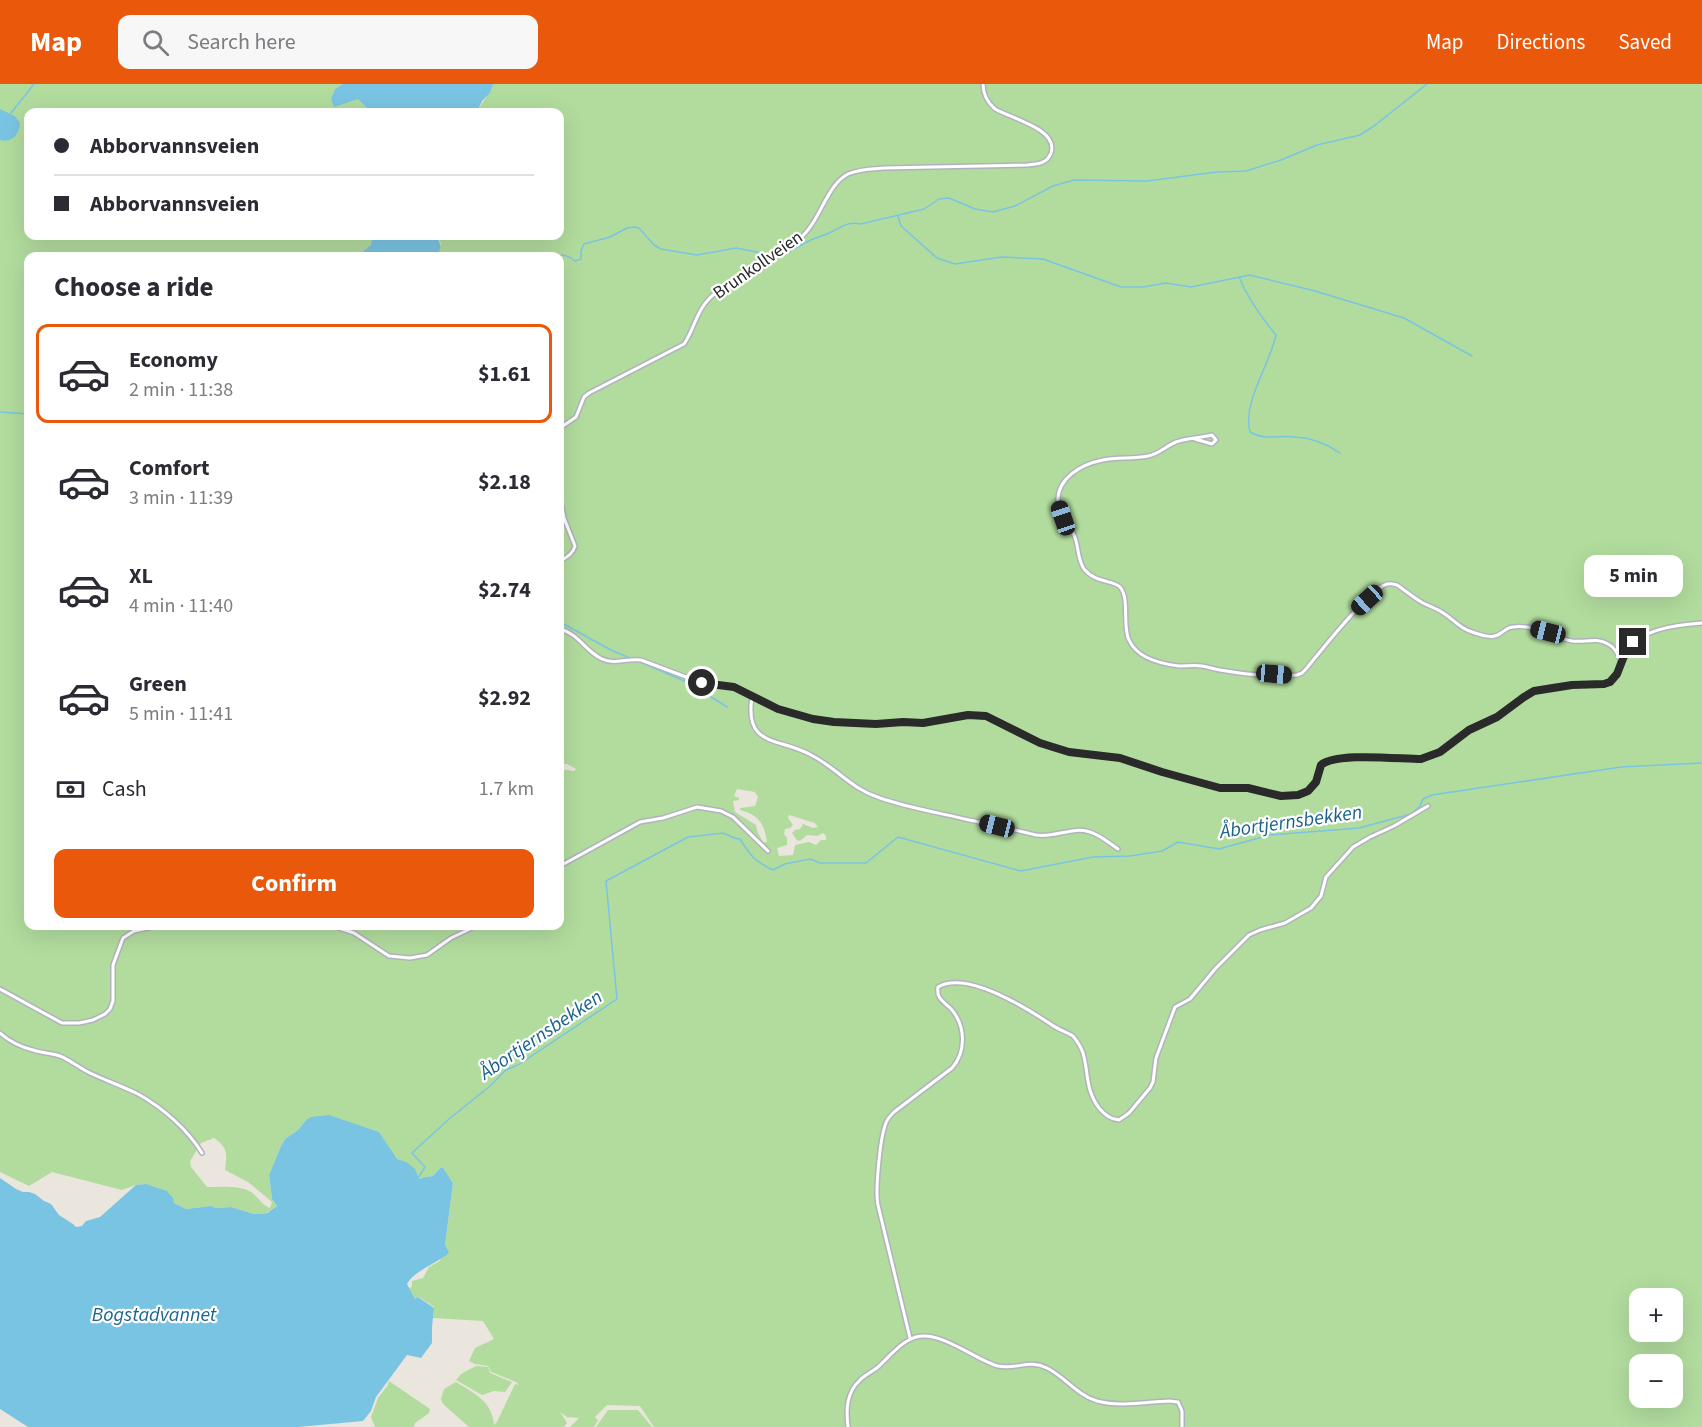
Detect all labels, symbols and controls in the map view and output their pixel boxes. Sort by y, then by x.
search box [118,15,538,69]
text: Map [30,22,82,62]
icon: search [139,26,172,59]
text: Search here [187,26,296,58]
text: Map [1426,27,1464,57]
text: Directions [1497,27,1585,57]
text: Saved [1618,27,1672,57]
text: Abborvannsveien [90,130,259,162]
text: Abborvannsveien [90,188,259,220]
street label: Brunkollveien [708,225,808,305]
text: Choose a ride [54,268,214,307]
text: Economy [129,344,218,376]
icon: car [57,347,111,401]
text: $1.61 [478,358,531,390]
text: 2 min · 11:38 [129,376,233,404]
text: Comfort [129,452,210,484]
icon: car [57,455,111,509]
text: $2.18 [478,466,531,498]
text: 3 min · 11:39 [129,484,233,512]
car [1049,498,1077,538]
callout: 5 min [1584,555,1682,597]
text: XL [129,560,153,592]
text: 5 min [1609,562,1658,590]
icon: car [57,563,111,617]
text: $2.74 [478,574,531,606]
car [1348,581,1386,619]
text: 4 min · 11:40 [129,592,233,620]
car [1528,619,1568,645]
route end [1619,628,1646,655]
car [1255,663,1293,685]
text: Green [129,668,187,700]
route start [688,669,715,696]
icon: car [57,671,111,725]
text: $2.92 [478,682,531,714]
text: 5 min · 11:41 [129,700,233,728]
icon: cash [54,773,87,806]
text: Cash [102,773,147,805]
text: 1.7 km [479,775,534,803]
water label: Åbortjernsbekken [1216,798,1364,846]
car [977,813,1017,839]
button: Confirm [54,849,534,918]
water label: Åbortjernsbekken [472,983,608,1088]
map controls [1629,1288,1683,1408]
button: + [1629,1288,1683,1342]
water label: Bogstadvannet [92,1301,217,1329]
button: − [1629,1354,1683,1408]

